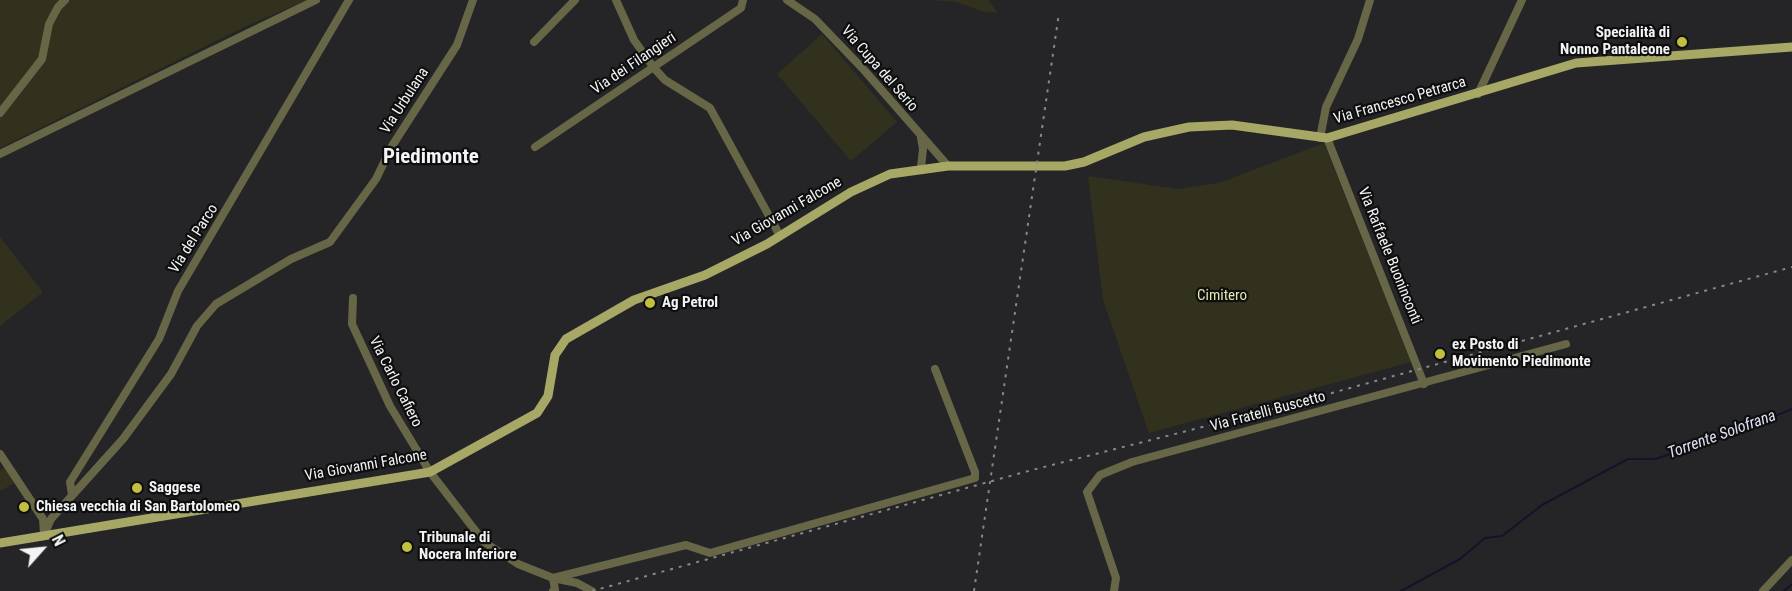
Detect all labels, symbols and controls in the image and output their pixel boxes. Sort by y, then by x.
street label: Via Cupa del Serio [837,22,921,116]
place label: Specialità di Nonno Pantaleone [1560,24,1670,59]
street label: Via dei Filangieri [588,29,680,99]
marker: Specialità di Nonno Pantaleone [1675,35,1689,49]
street label: Via Urbulana [377,65,433,137]
street label: Via Francesco Petrarca [1332,74,1468,128]
district label: Piedimonte [383,145,479,171]
street label: Via Giovanni Falcone [729,173,845,251]
street label: Via Raffaele Buoninconti [1353,185,1425,327]
street label: Via del Parco [166,201,222,277]
park label: Cimitero [1197,287,1247,305]
place label: Ag Petrol [662,294,718,312]
marker: Ag Petrol [643,296,657,310]
street label: Via Carlo Cafiero [364,334,426,430]
place label: ex Posto di Movimento Piedimonte [1452,336,1591,371]
marker: ex Posto di Movimento Piedimonte [1433,347,1447,361]
street label: Via Fratelli Buscetto [1208,388,1328,436]
water label: Torrente Solofrana [1665,407,1779,463]
street label: Via Giovanni Falcone [304,446,428,486]
place label: Saggese [149,479,200,497]
marker: Saggese [130,481,144,495]
place label: Chiesa vecchia di San Bartolomeo [36,498,240,516]
marker: Chiesa vecchia di San Bartolomeo [17,500,31,514]
north arrow [12,519,72,579]
place label: Tribunale di Nocera Inferiore [419,529,517,564]
text: N [48,532,69,549]
marker: Tribunale di Nocera Inferiore [400,540,414,554]

